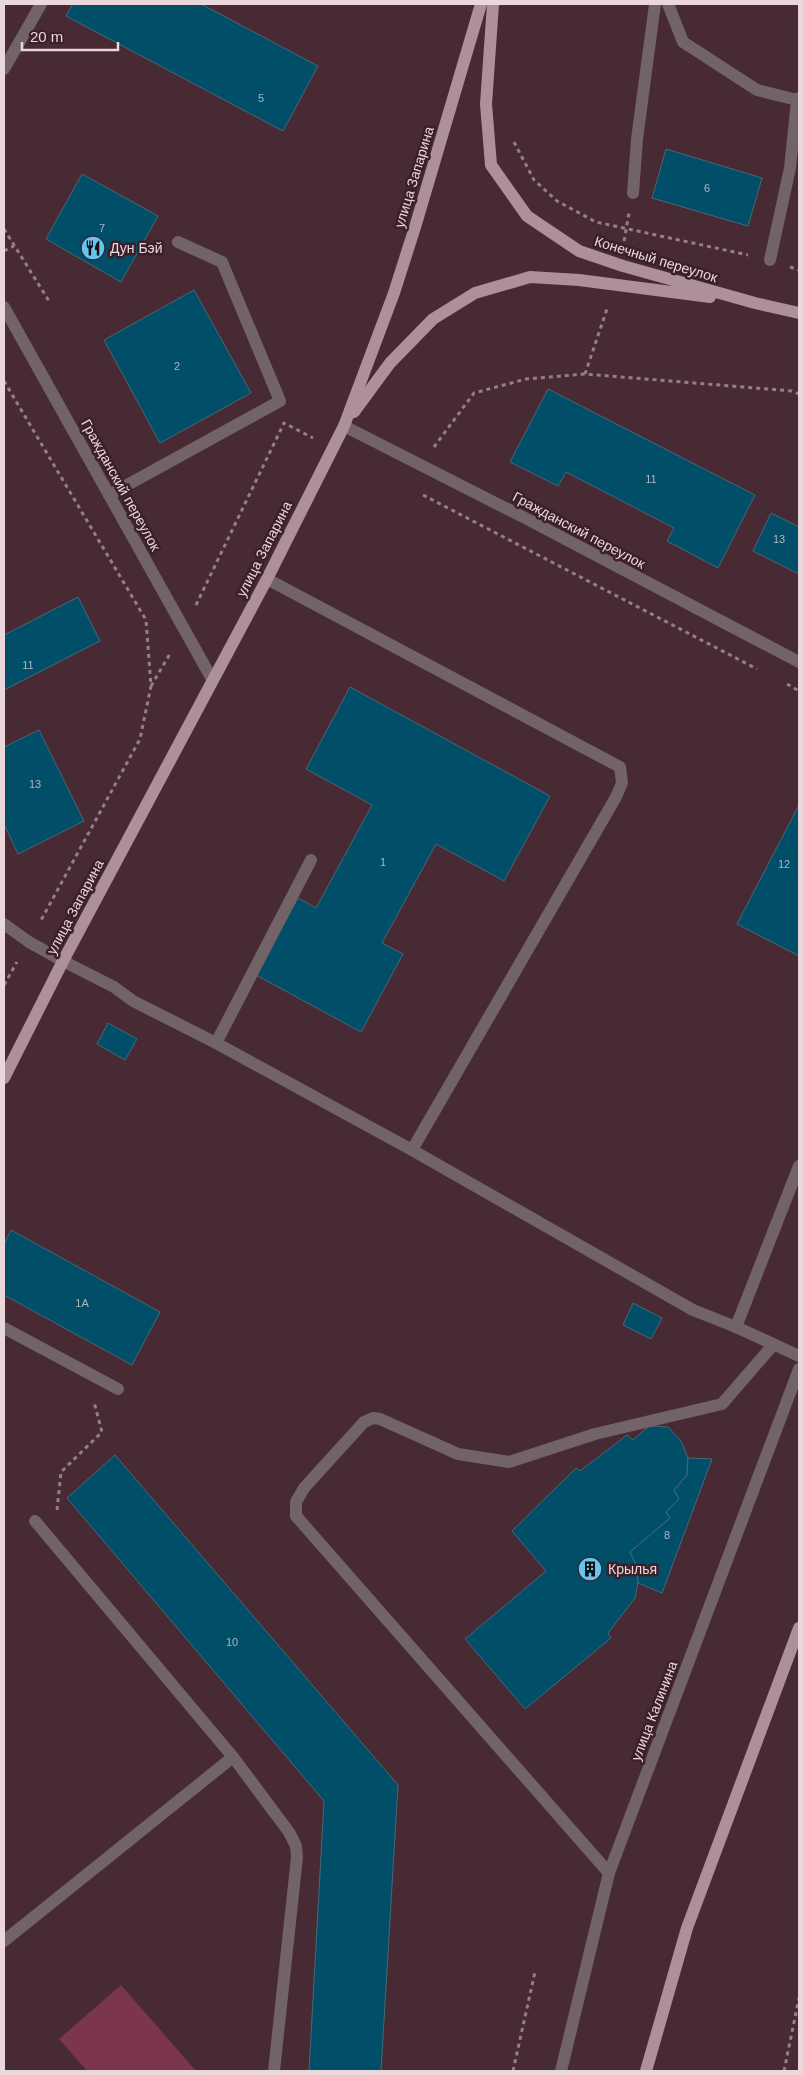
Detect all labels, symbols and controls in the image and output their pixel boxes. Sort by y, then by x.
scale bar [22,20,119,52]
text: 20 m [30,28,63,45]
house number: 5 [258,92,264,104]
street label: улица Запарина [391,124,437,230]
house number: 6 [704,182,710,194]
house number: 7 [99,222,105,234]
street label: Конечный переулок [593,233,720,286]
restaurant icon: Дун Бэй [80,235,106,261]
place label: Дун Бэй [110,240,163,256]
house number: 2 [174,360,180,372]
street label: Гражданский переулок [78,416,164,554]
house number: 11 [645,473,657,485]
street label: Гражданский переулок [510,488,649,572]
street label: улица Запарина [233,498,295,599]
house number: 13 [773,533,785,545]
house number: 11 [22,659,34,671]
house number: 13 [29,778,41,790]
house number: 1 [380,856,386,868]
street label: улица Запарина [43,857,107,957]
house number: 12 [778,858,790,870]
house number: 1А [75,1297,89,1309]
house number: 8 [664,1529,670,1541]
building icon: Крылья [577,1556,603,1582]
place label: Крылья [608,1561,657,1577]
house number: 10 [226,1636,238,1648]
street label: улица Калинина [628,1659,680,1763]

